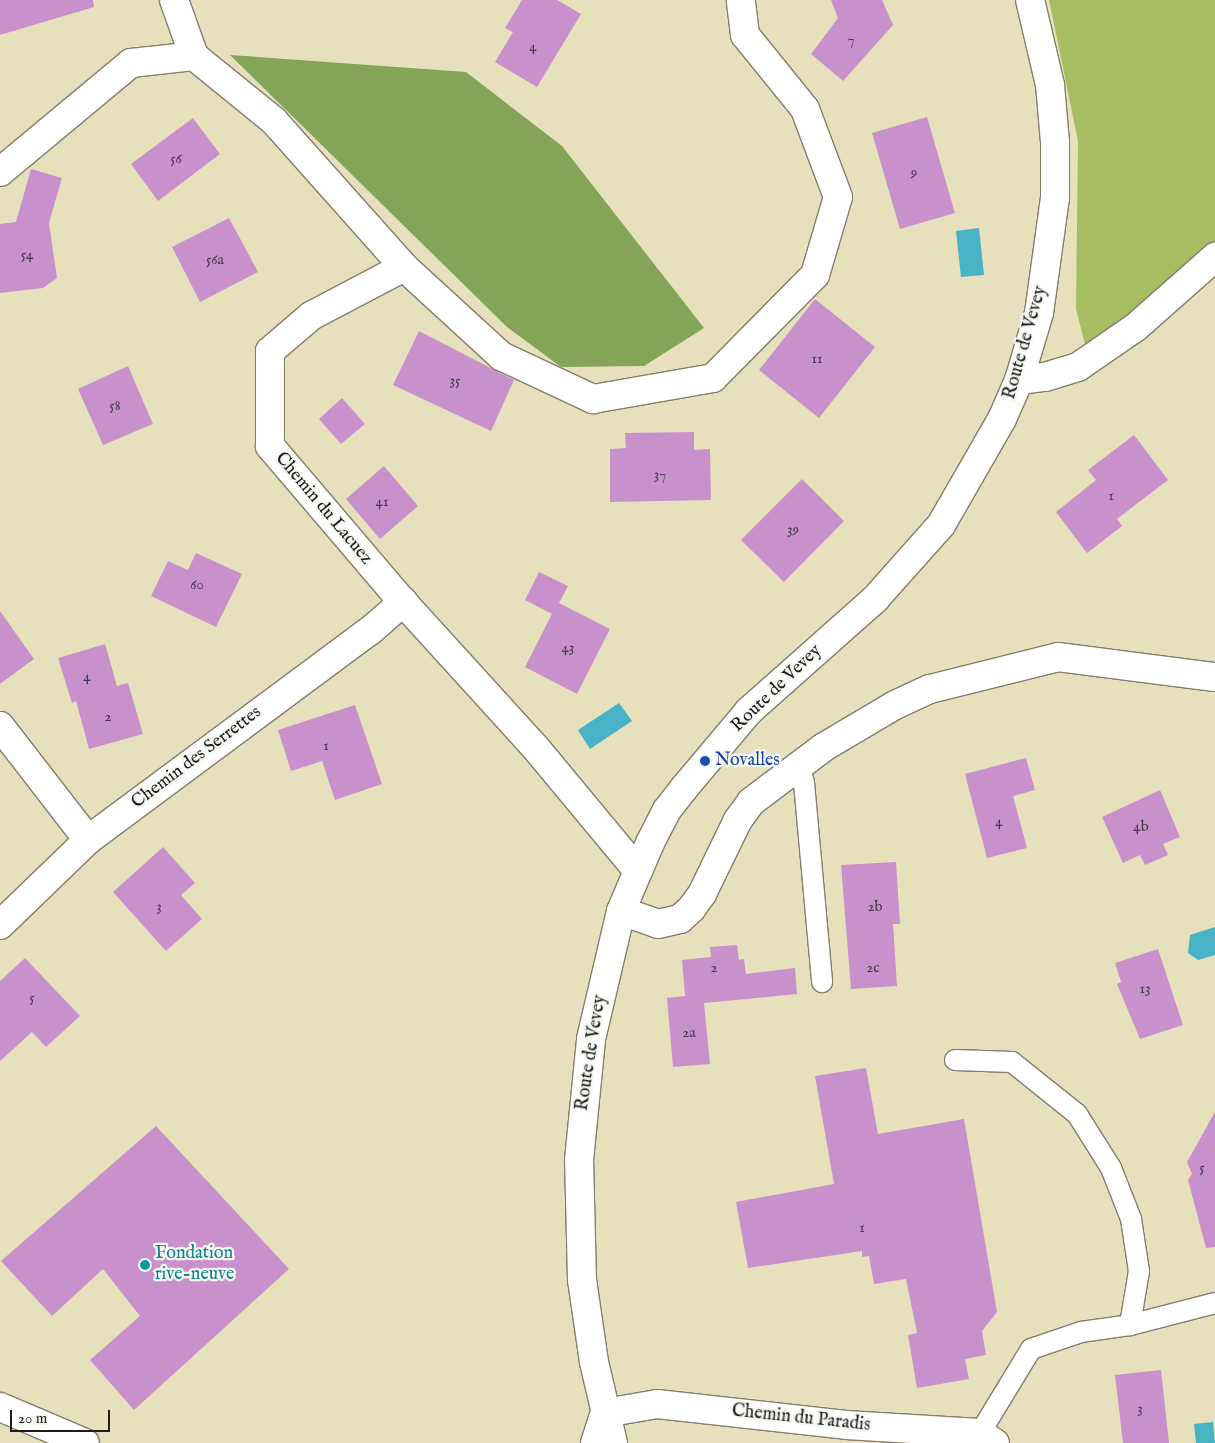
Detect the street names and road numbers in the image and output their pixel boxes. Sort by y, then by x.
street label: Route de Vevey [1000,284,1052,402]
street label: Chemin du Lacuez [270,448,376,570]
street label: Route de Vevey [727,641,827,737]
street label: Chemin des Serrettes [128,702,266,814]
street label: Route de Vevey [572,994,612,1112]
street label: Chemin du Paradis [731,1401,871,1437]

